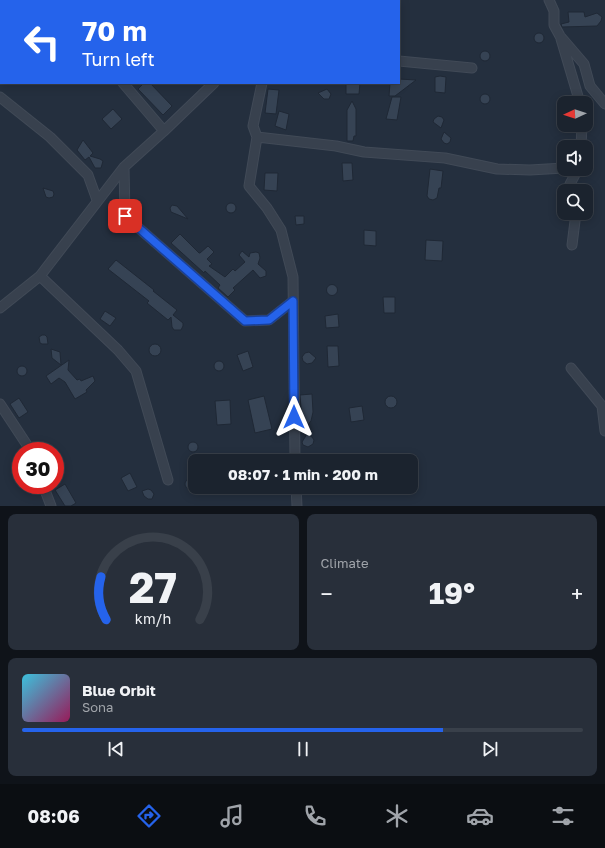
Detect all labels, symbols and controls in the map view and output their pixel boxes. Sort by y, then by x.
text: 70 m [82,14,147,47]
icon: left [16,16,68,68]
text: Turn left [82,48,155,70]
north arrow [557,96,593,132]
map controls [557,96,593,220]
button: sound [557,140,593,176]
button: search [557,184,593,220]
pin [108,199,142,233]
icon: arrive [114,205,136,227]
position arrow [273,396,315,438]
speed limit sign: 30 [12,442,64,494]
text: 08:07 · 1 min · 200 m [228,465,378,483]
text: Climate [321,555,368,571]
text: 27 [129,562,177,612]
text: 19° [429,575,475,611]
text: − [321,580,333,607]
text: + [571,580,583,607]
text: km/h [135,610,171,627]
text: Blue Orbit [82,681,156,699]
text: Sona [82,699,113,715]
icon: previous [105,738,127,760]
icon: pause [292,738,314,760]
icon: next [479,738,501,760]
icon: directions [135,802,163,830]
icon: music [218,802,246,830]
icon: phone [301,802,329,830]
icon: climate [383,802,411,830]
icon: car [466,802,494,830]
icon: filters [549,802,577,830]
text: 08:06 [27,805,80,827]

